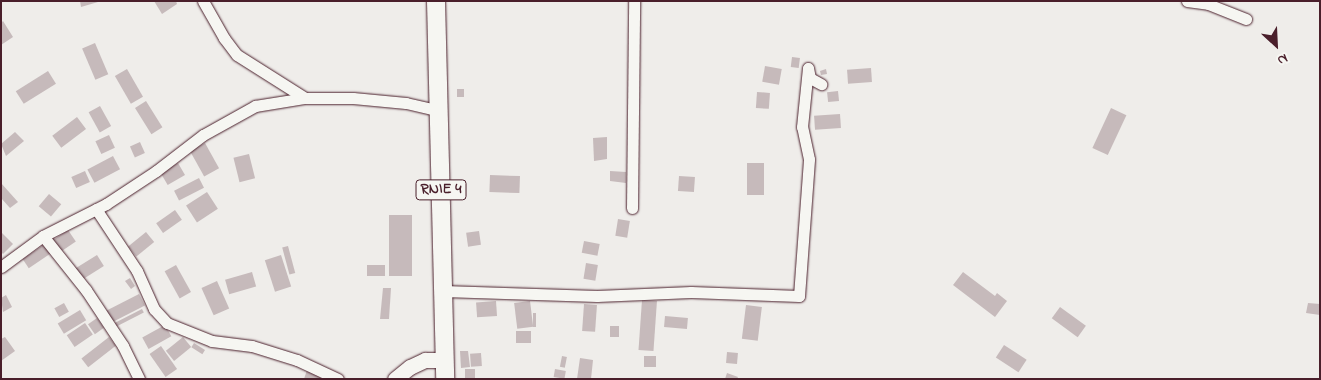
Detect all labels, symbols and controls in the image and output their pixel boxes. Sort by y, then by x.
north arrow [1251,20,1301,70]
text: N [1274,48,1291,71]
road number: RNIE 4 [415,178,467,202]

